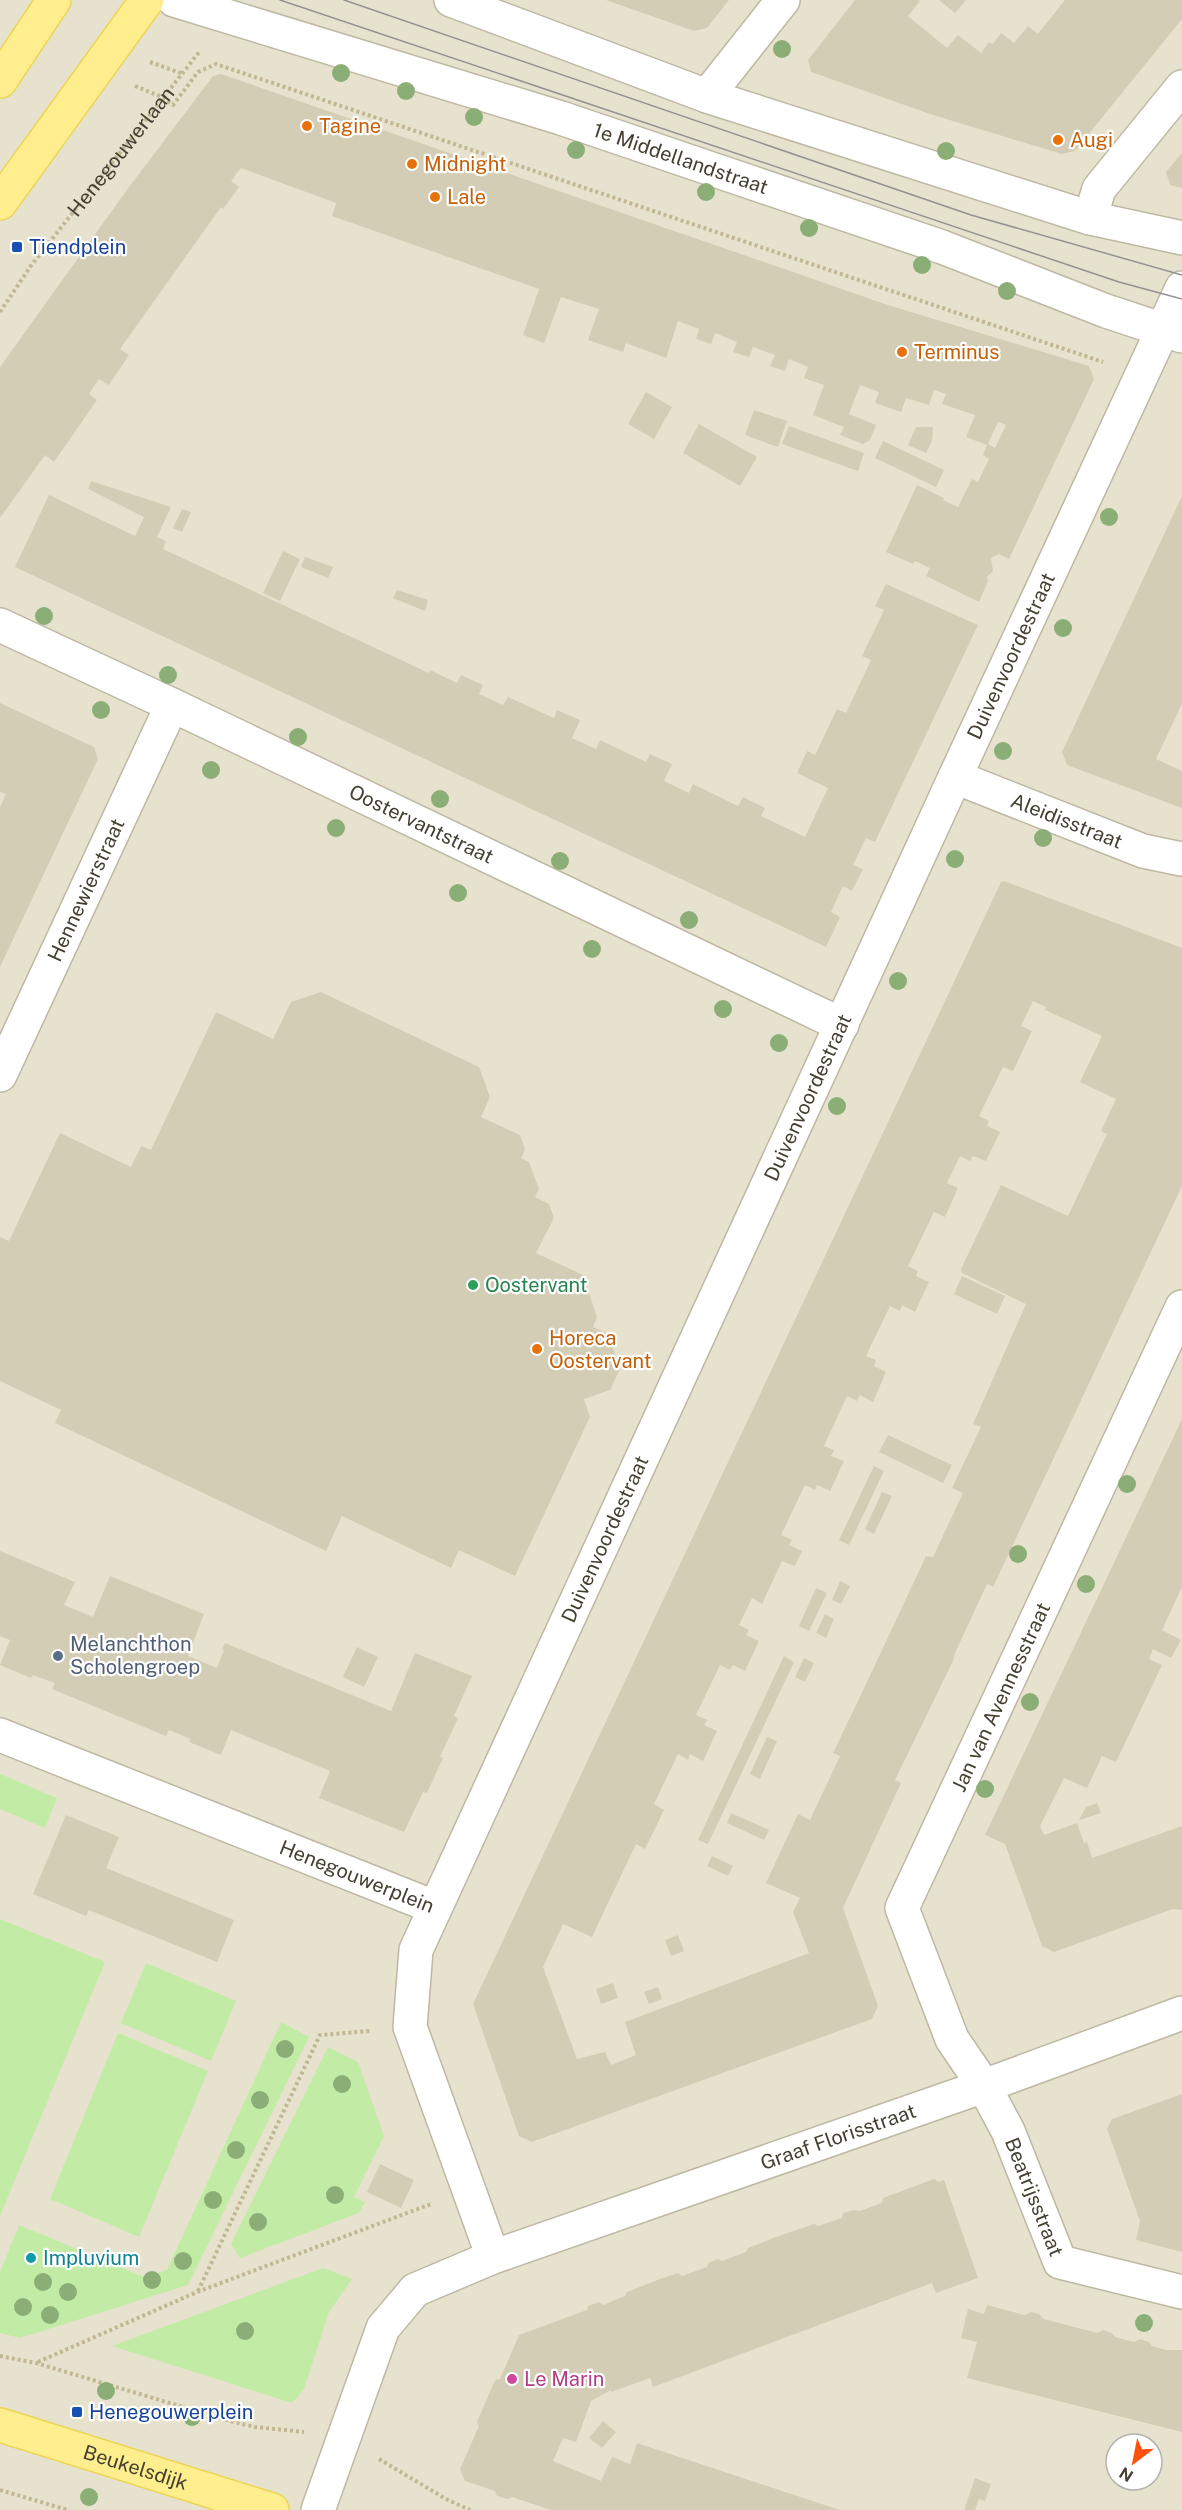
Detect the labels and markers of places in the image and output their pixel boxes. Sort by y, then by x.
place label: Tagine [319,114,381,138]
marker: Tagine [300,119,314,133]
place label: Augi [1070,128,1113,152]
marker: Augi [1051,133,1065,147]
place label: Midnight [424,152,507,176]
marker: Midnight [405,157,419,171]
place label: Lale [447,185,486,209]
marker: Lale [428,190,442,204]
place label: Tiendplein [29,235,126,259]
marker: Tiendplein [10,240,24,254]
place label: Terminus [914,340,999,364]
marker: Terminus [895,345,909,359]
place label: Oostervant [485,1273,587,1297]
marker: Oostervant [466,1278,480,1292]
place label: Horeca Oostervant [549,1326,651,1373]
marker: Horeca Oostervant [530,1342,544,1356]
place label: Melanchthon Scholengroep [70,1632,200,1679]
marker: Melanchthon Scholengroep [51,1649,65,1663]
place label: Impluvium [43,2246,139,2270]
marker: Impluvium [24,2251,38,2265]
place label: Le Marin [524,2367,604,2391]
marker: Le Marin [505,2372,519,2386]
place label: Henegouwerplein [89,2400,253,2424]
marker: Henegouwerplein [70,2405,84,2419]

